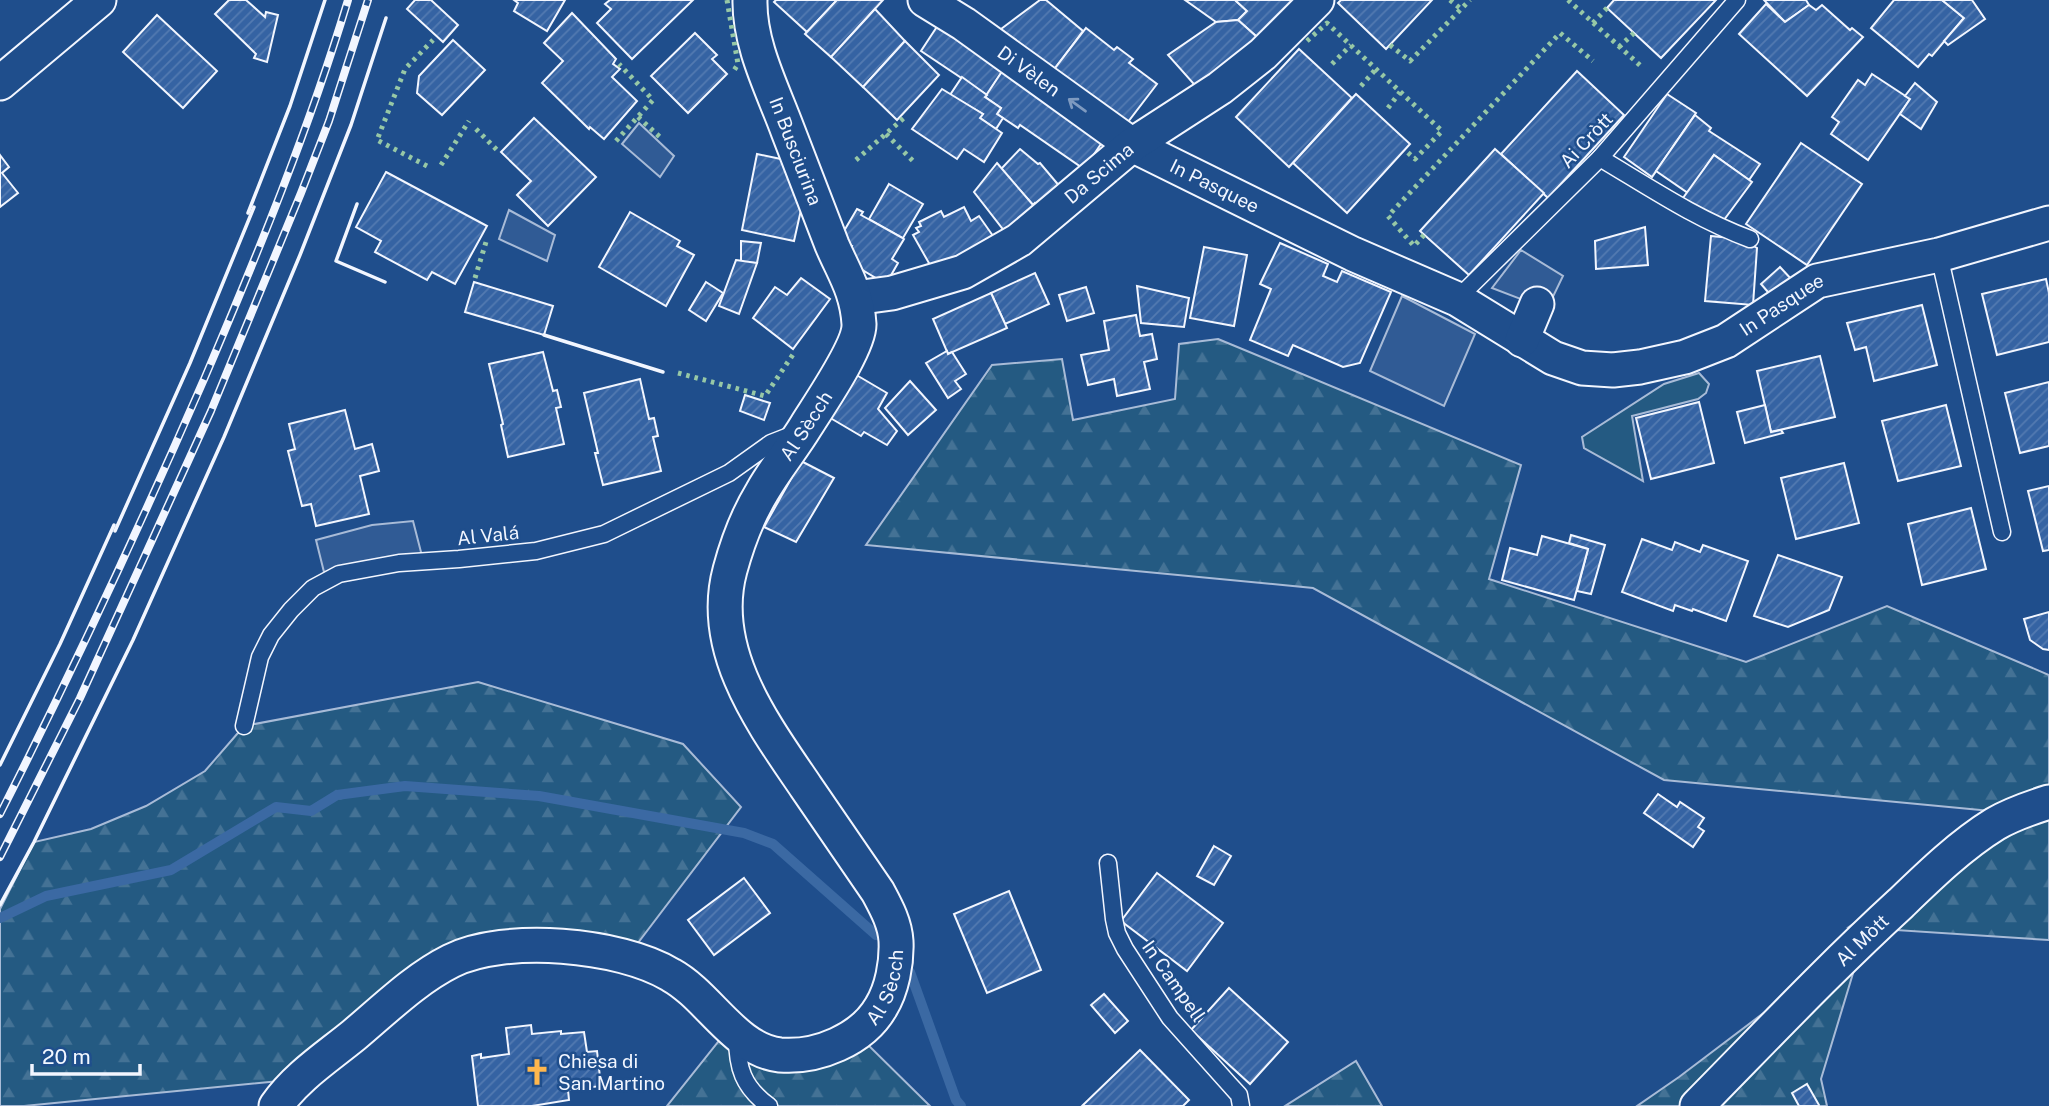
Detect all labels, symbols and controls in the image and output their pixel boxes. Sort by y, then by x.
street label: Di Vèlen [994,41,1065,101]
street label: In Busciurina [765,94,827,208]
one-way arrow [1068,98,1087,112]
street label: Ai Cròtt [1555,108,1617,172]
street label: Da Scima [1060,138,1138,208]
street label: In Pasquee [1166,154,1263,217]
street label: In Pasquee [1735,269,1825,340]
street label: Al Sècch [775,387,837,465]
street label: Al Valá [456,521,520,549]
street label: Al Mòtt [1831,910,1893,970]
street label: In Campell [1138,936,1210,1026]
street label: Al Sècch [861,949,907,1029]
scale bar [32,1032,140,1076]
text: 20 m [42,1044,91,1069]
place label: Chiesa di San Martino [558,1050,665,1094]
church icon: Chiesa di San Martino [522,1057,552,1087]

